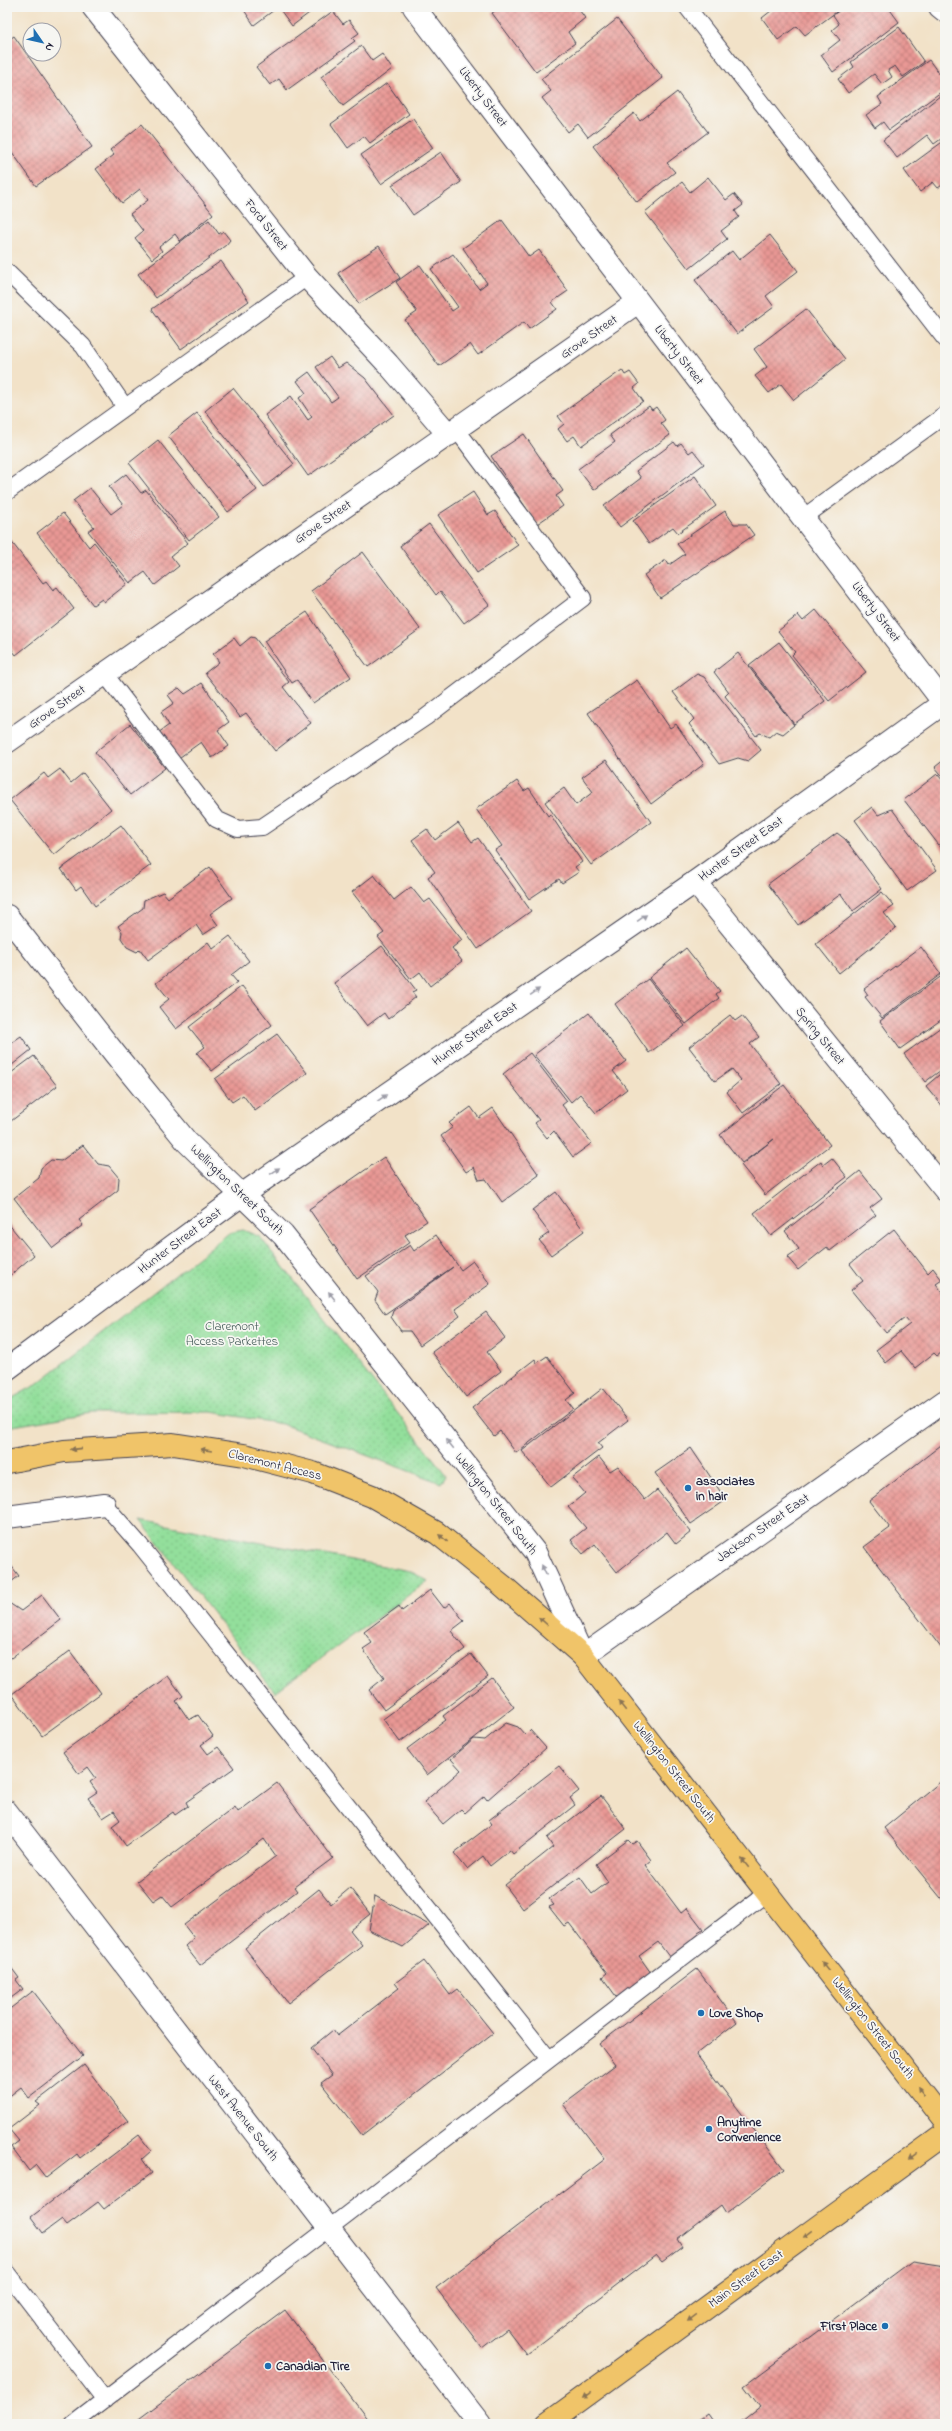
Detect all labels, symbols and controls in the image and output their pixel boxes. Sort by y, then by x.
north arrow [22,22,62,62]
text: N [41,39,58,55]
street label: Liberty Street [453,63,512,132]
street label: Ford Street [239,194,293,256]
street label: Grove Street [556,310,622,364]
street label: Liberty Street [649,321,709,390]
street label: Grove Street [290,495,356,549]
street label: Liberty Street [846,578,905,647]
street label: Grove Street [24,680,90,734]
street label: Hunter Street East [695,811,788,886]
one-way arrow [637,914,647,922]
one-way arrow [530,988,540,996]
street label: Hunter Street East [428,997,522,1071]
street label: Spring Street [790,1003,850,1070]
one-way arrow [377,1094,387,1102]
street label: Wellington Street South [185,1140,288,1241]
one-way arrow [269,1168,281,1175]
street label: Hunter Street East [134,1203,226,1279]
one-way arrow [328,1291,336,1302]
park label: Claremont Access Parkettes [186,1317,279,1351]
one-way arrow [445,1438,454,1449]
street label: Claremont Access [226,1444,324,1486]
one-way arrow [70,1446,83,1453]
one-way arrow [200,1446,212,1452]
street label: Wellington Street South [449,1449,542,1560]
place label: associates in hair [696,1472,755,1506]
marker: associates in hair [683,1483,693,1493]
street label: Jackson Street East [713,1488,814,1567]
one-way arrow [438,1533,449,1542]
one-way arrow [540,1564,547,1576]
one-way arrow [538,1617,548,1626]
one-way arrow [617,1701,626,1712]
street label: Wellington Street South [627,1717,720,1828]
one-way arrow [741,1858,750,1869]
one-way arrow [821,1960,829,1971]
street label: Wellington Street South [826,1973,919,2084]
place label: Love Shop [709,2004,763,2023]
marker: Love Shop [696,2008,706,2018]
street label: West Avenue South [203,2071,283,2165]
one-way arrow [917,2086,926,2097]
place label: Anytime Convenience [717,2113,782,2147]
marker: Anytime Convenience [704,2124,714,2134]
one-way arrow [908,2153,919,2161]
one-way arrow [803,2229,814,2238]
street label: Main Street East [704,2245,788,2313]
one-way arrow [687,2314,697,2322]
place label: First Place [819,2317,878,2336]
marker: First Place [880,2321,890,2331]
place label: Canadian Tire [276,2357,351,2376]
marker: Canadian Tire [263,2361,273,2371]
one-way arrow [582,2391,592,2399]

